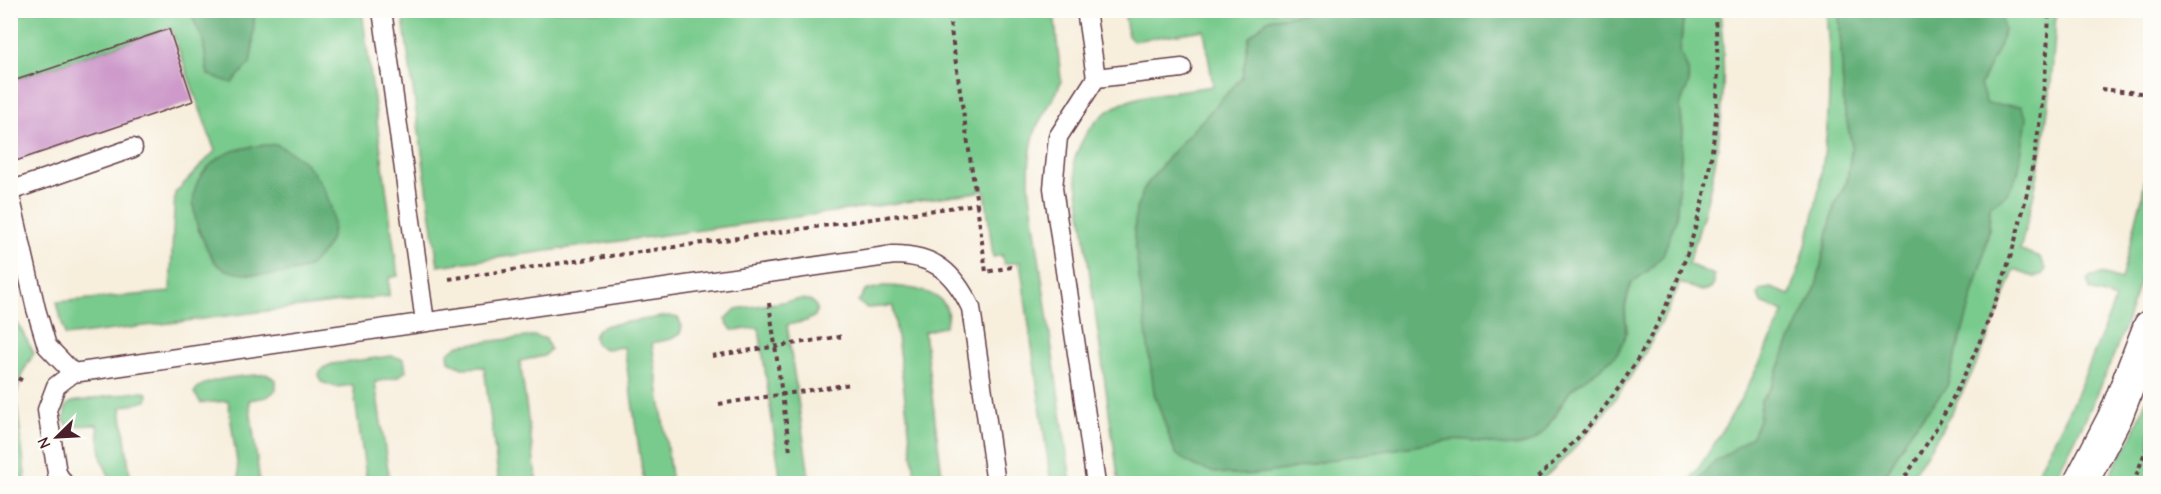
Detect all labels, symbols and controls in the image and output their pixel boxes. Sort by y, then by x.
north arrow [27,407,87,467]
text: N [34,434,55,451]

